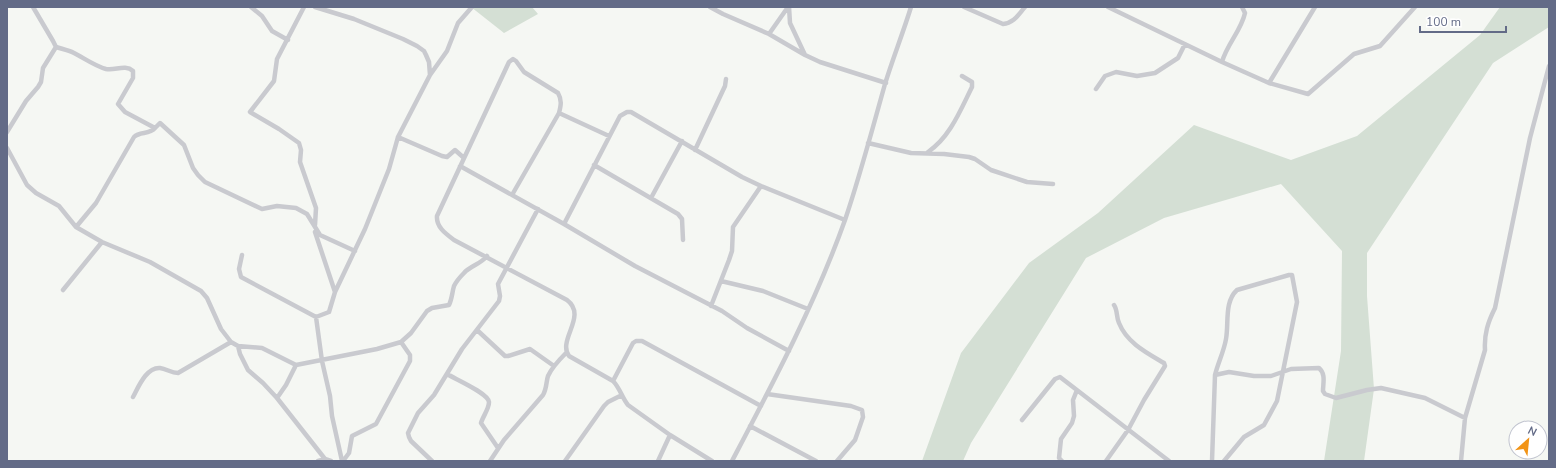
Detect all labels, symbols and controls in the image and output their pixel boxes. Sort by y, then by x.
scale bar [1420,8,1506,34]
text: 100 m [1426,14,1461,30]
north arrow [1508,420,1548,460]
text: N [1525,423,1539,440]

